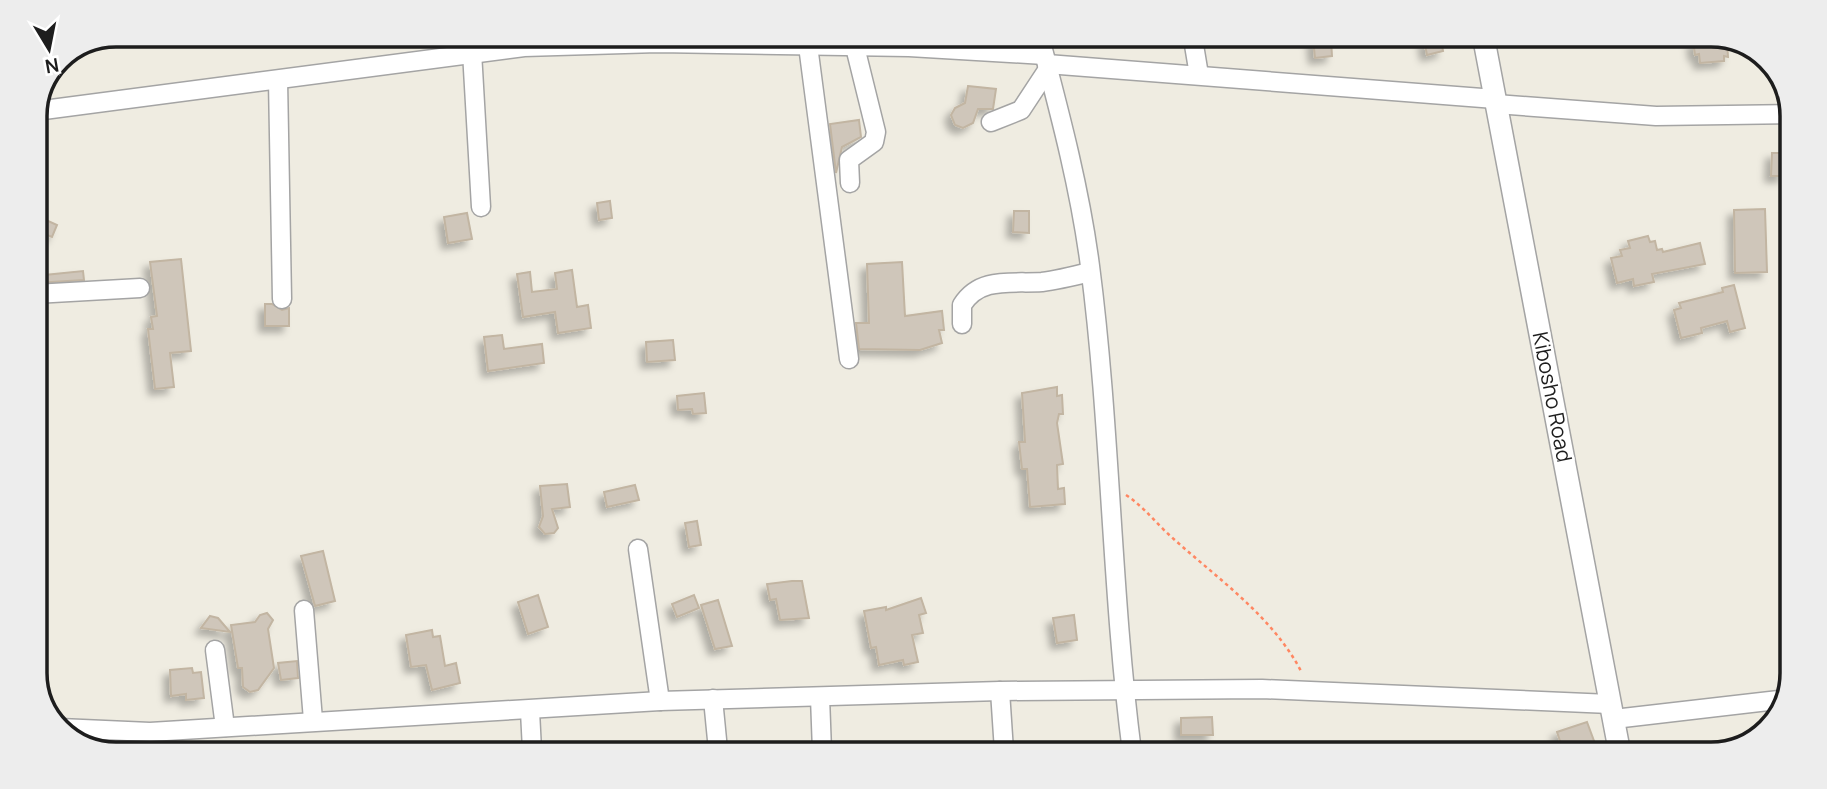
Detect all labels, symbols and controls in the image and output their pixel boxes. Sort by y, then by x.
north arrow [14,14,84,84]
text: N [43,52,61,80]
street label: Kibosho Road [1527,329,1579,464]

